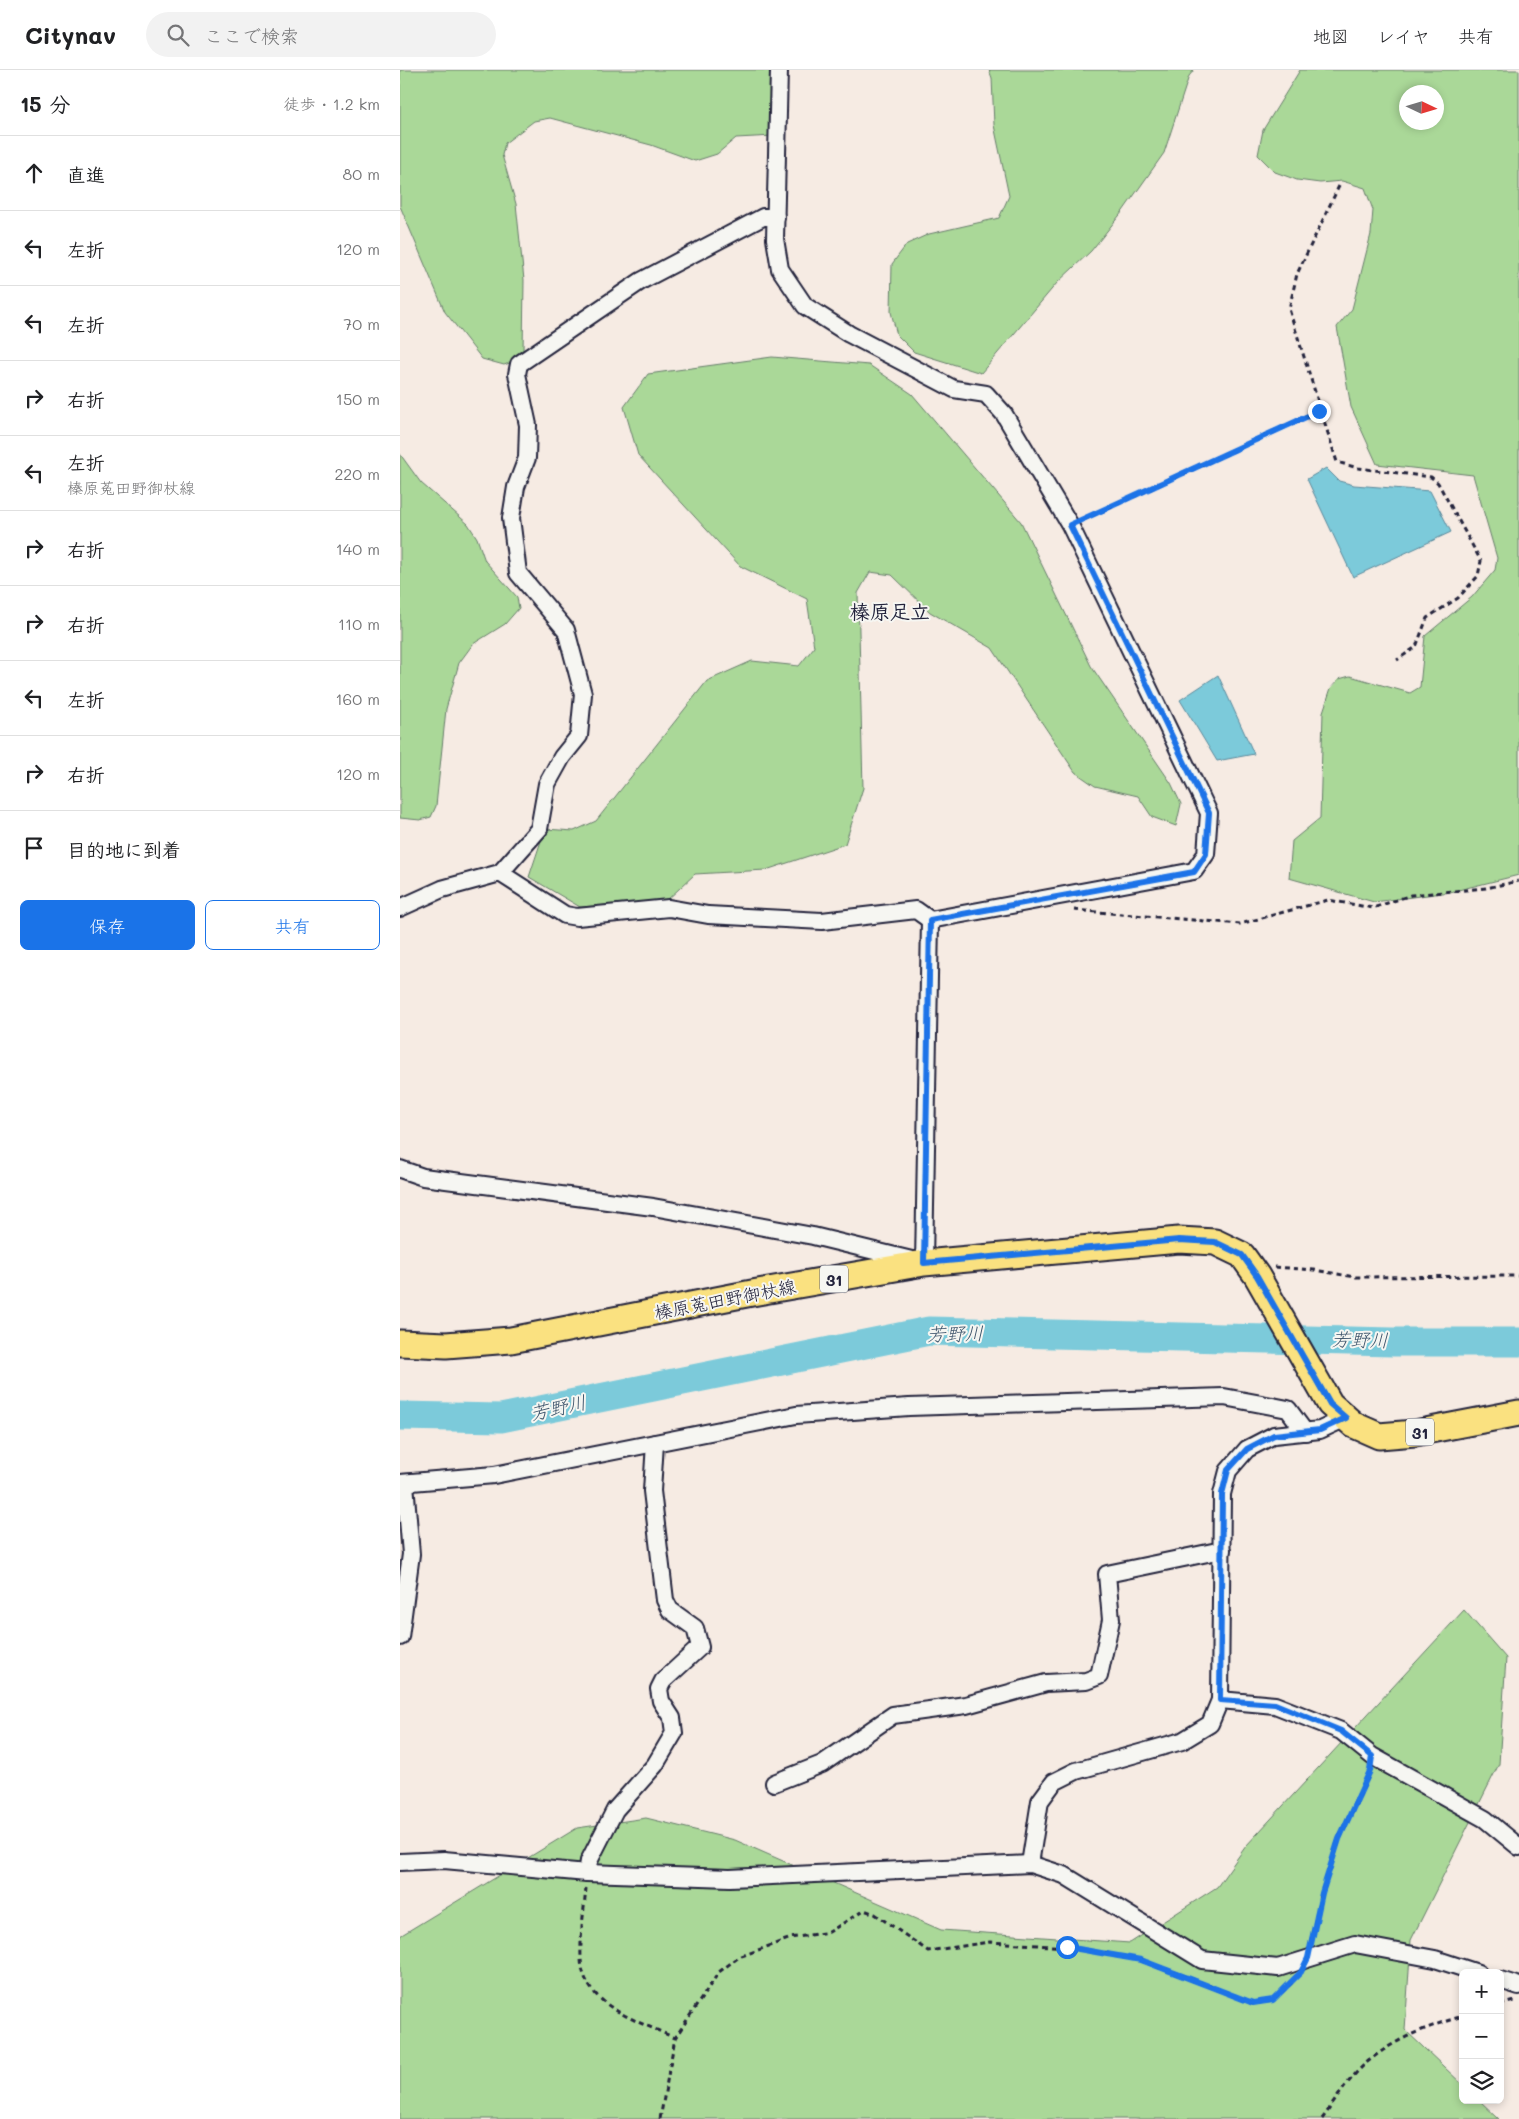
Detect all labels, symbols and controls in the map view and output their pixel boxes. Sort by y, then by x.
search box [146,12,496,57]
text: Citynav [25,19,116,50]
icon: search [164,21,192,49]
text: ここで検索 [204,23,299,48]
text: 地図 [1313,24,1349,48]
text: レイヤ [1377,24,1430,48]
text: 共有 [1458,24,1494,48]
north arrow [1399,85,1444,130]
text: 15 分 [20,90,70,117]
text: 徒歩 · 1.2 km [284,93,380,114]
icon: ahead [20,159,48,187]
text: 直進 [67,162,105,187]
text: 80 m [343,163,380,184]
icon: left [20,234,48,262]
text: 左折 [67,237,105,262]
text: 120 m [336,238,380,259]
icon: left [20,309,48,337]
text: 左折 [67,312,105,337]
text: 70 m [343,313,380,334]
icon: right [20,384,48,412]
text: 右折 [67,387,105,412]
text: 150 m [336,388,380,409]
route end [1308,400,1331,423]
text: 左折 [67,450,105,475]
icon: left [20,459,48,487]
text: 220 m [334,463,380,484]
text: 榛原菟田野御杖線 [67,477,195,498]
icon: right [20,534,48,562]
text: 右折 [67,537,105,562]
text: 140 m [336,538,380,559]
district label: 榛原足立 [850,598,930,624]
icon: right [20,609,48,637]
text: 右折 [67,612,105,637]
text: 110 m [338,613,380,634]
icon: left [20,684,48,712]
text: 左折 [67,687,105,712]
text: 160 m [335,688,380,709]
icon: right [20,759,48,787]
text: 右折 [67,762,105,787]
text: 120 m [336,763,380,784]
icon: arrive [20,834,48,862]
text: 目的地に到着 [67,837,181,862]
button: 保存 [20,900,195,950]
button: 共有 [205,900,380,950]
road number: 31 [820,1266,848,1292]
street label: 榛原菟田野御杖線 [652,1273,798,1325]
water label: 芳野川 [926,1320,984,1346]
water label: 芳野川 [1331,1326,1389,1352]
water label: 芳野川 [528,1389,588,1425]
road number: 31 [1406,1418,1434,1445]
route start [1056,1936,1079,1959]
map controls [1459,1969,1504,2104]
button: + [1459,1969,1504,2014]
button: − [1459,2014,1504,2059]
button: layers [1459,2059,1504,2104]

